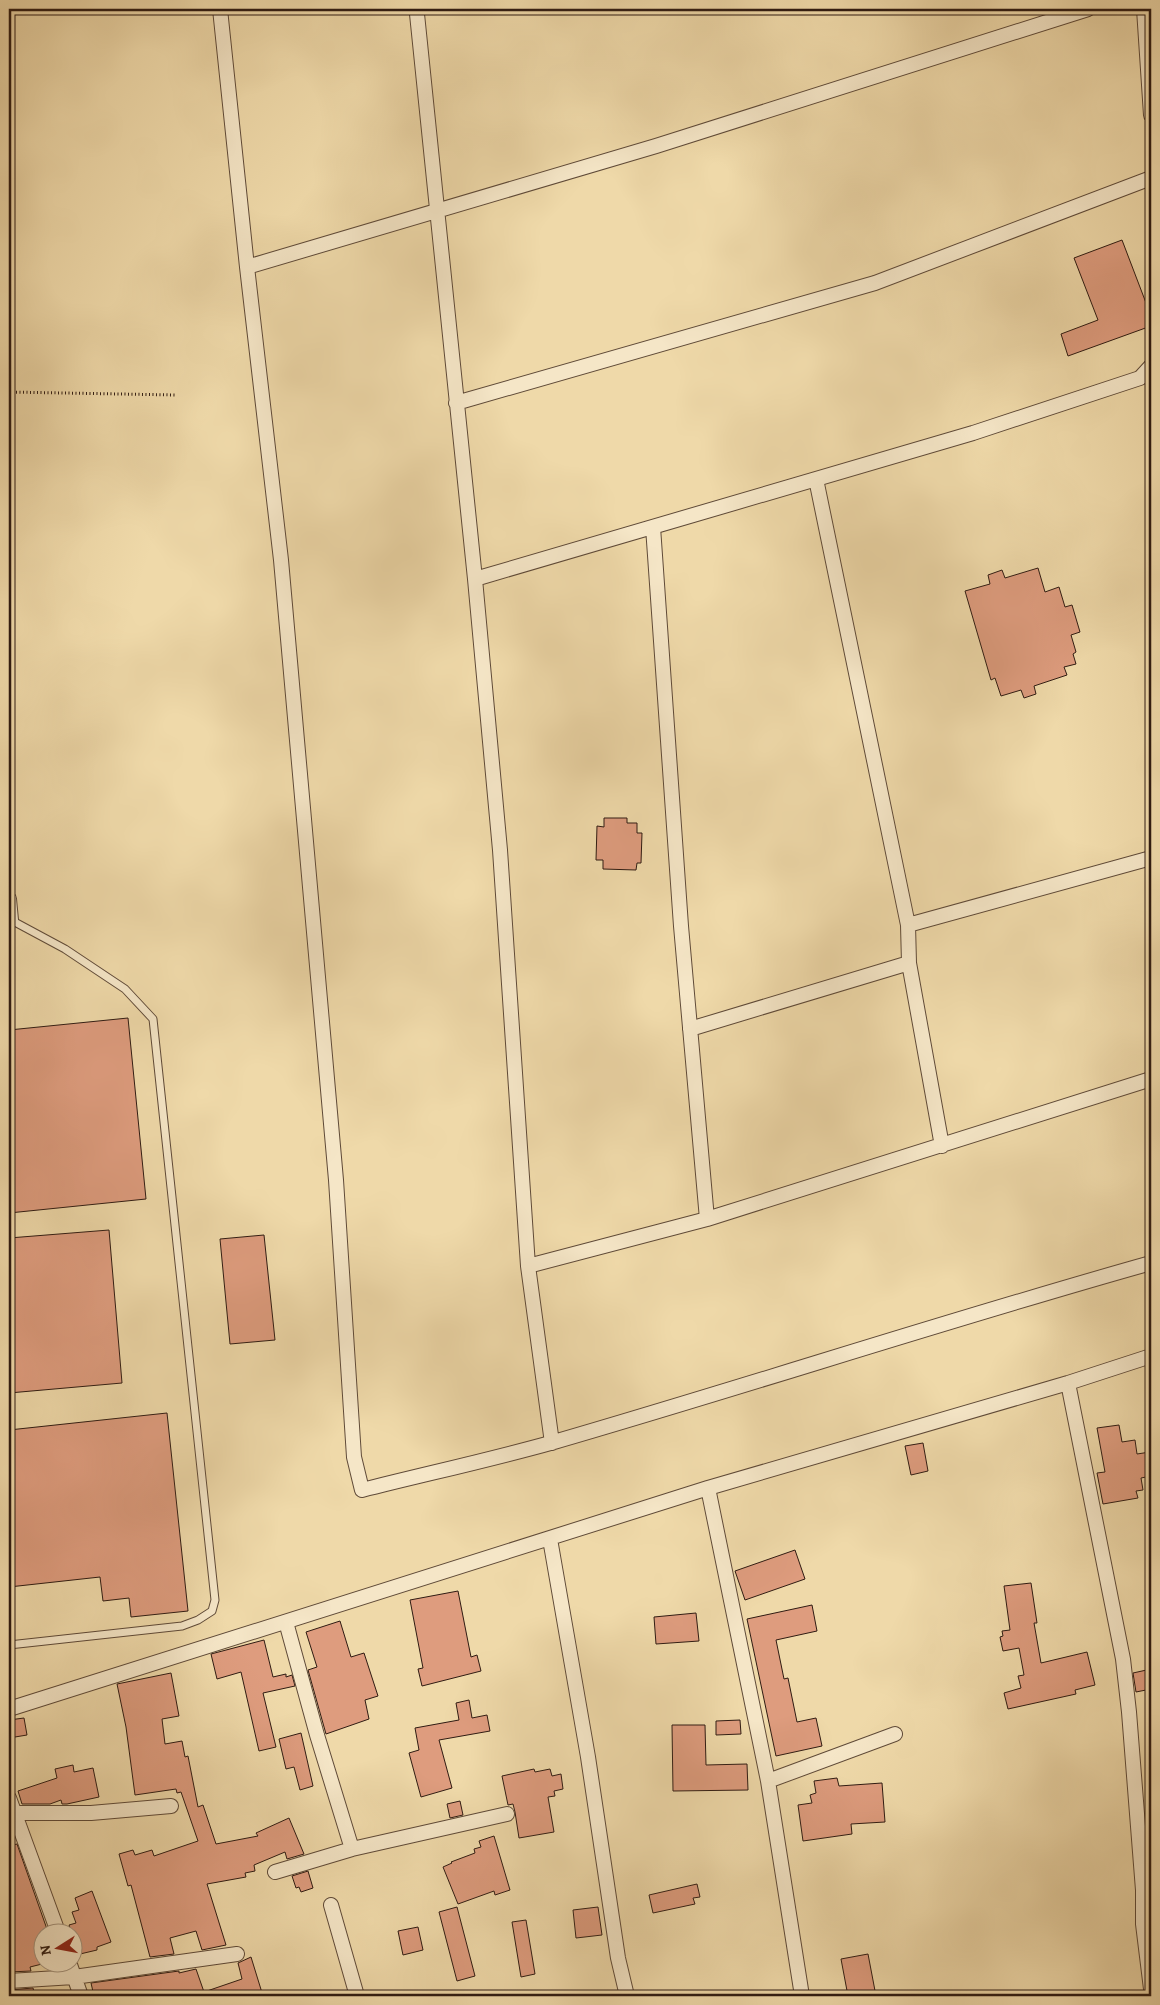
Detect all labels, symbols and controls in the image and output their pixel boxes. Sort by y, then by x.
north arrow [32,1922,82,1972]
text: N [35,1944,56,1957]

